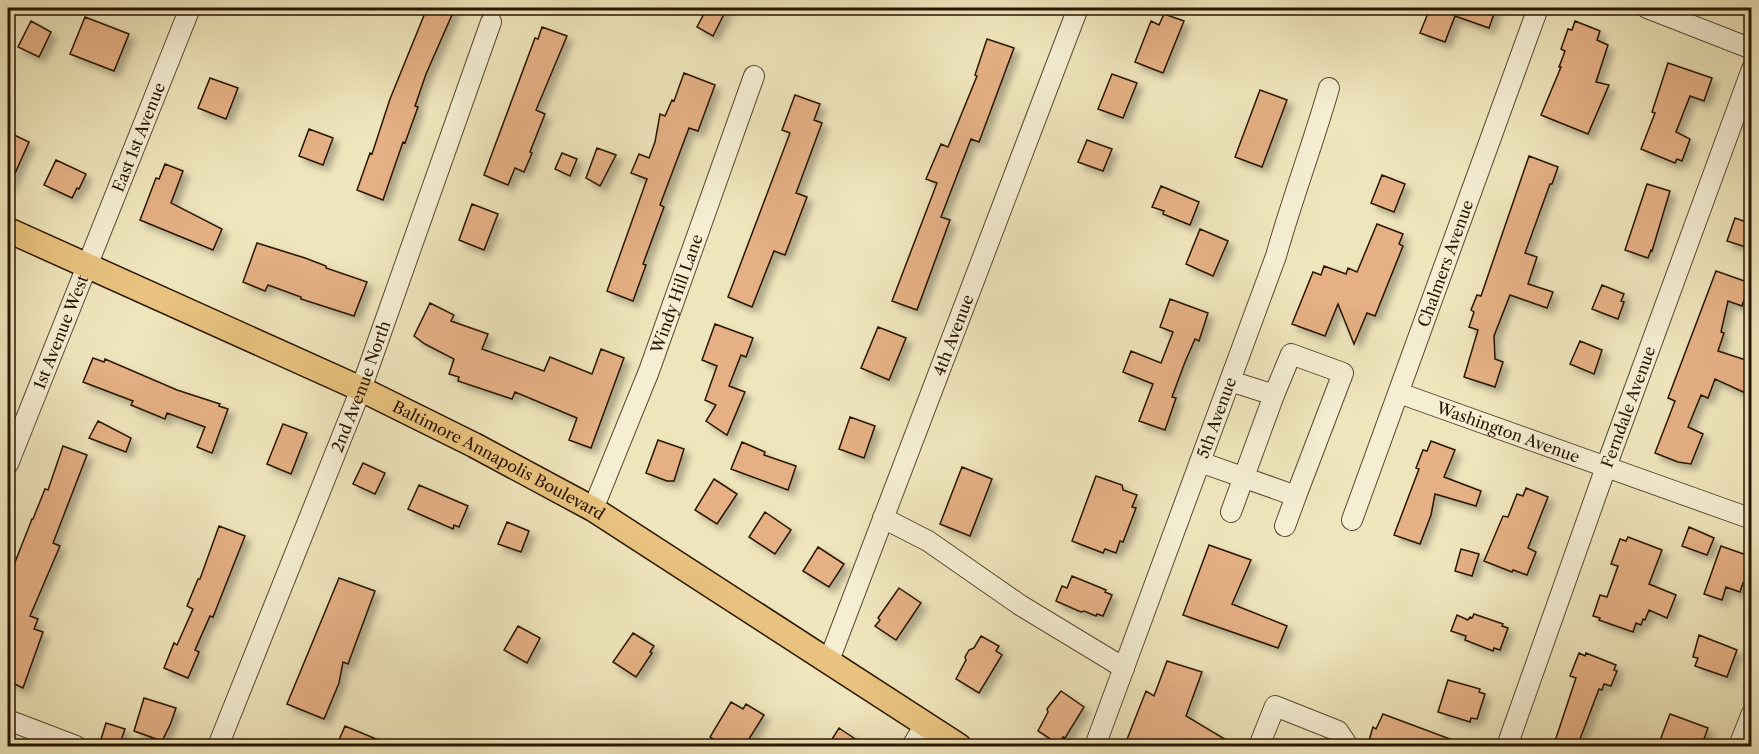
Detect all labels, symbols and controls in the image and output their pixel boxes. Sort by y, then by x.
street label: East 1st Avenue [108,79,169,195]
street label: Chalmers Avenue [1413,197,1477,330]
street label: Windy Hill Lane [646,231,707,357]
street label: 1st Avenue West [29,272,93,392]
street label: 4th Avenue [929,292,978,379]
street label: 2nd Avenue North [327,318,394,455]
street label: Ferndale Avenue [1597,343,1659,470]
street label: 5th Avenue [1192,374,1240,461]
street label: Baltimore Annapolis Boulevard [389,396,609,524]
street label: Washington Avenue [1433,397,1583,467]

